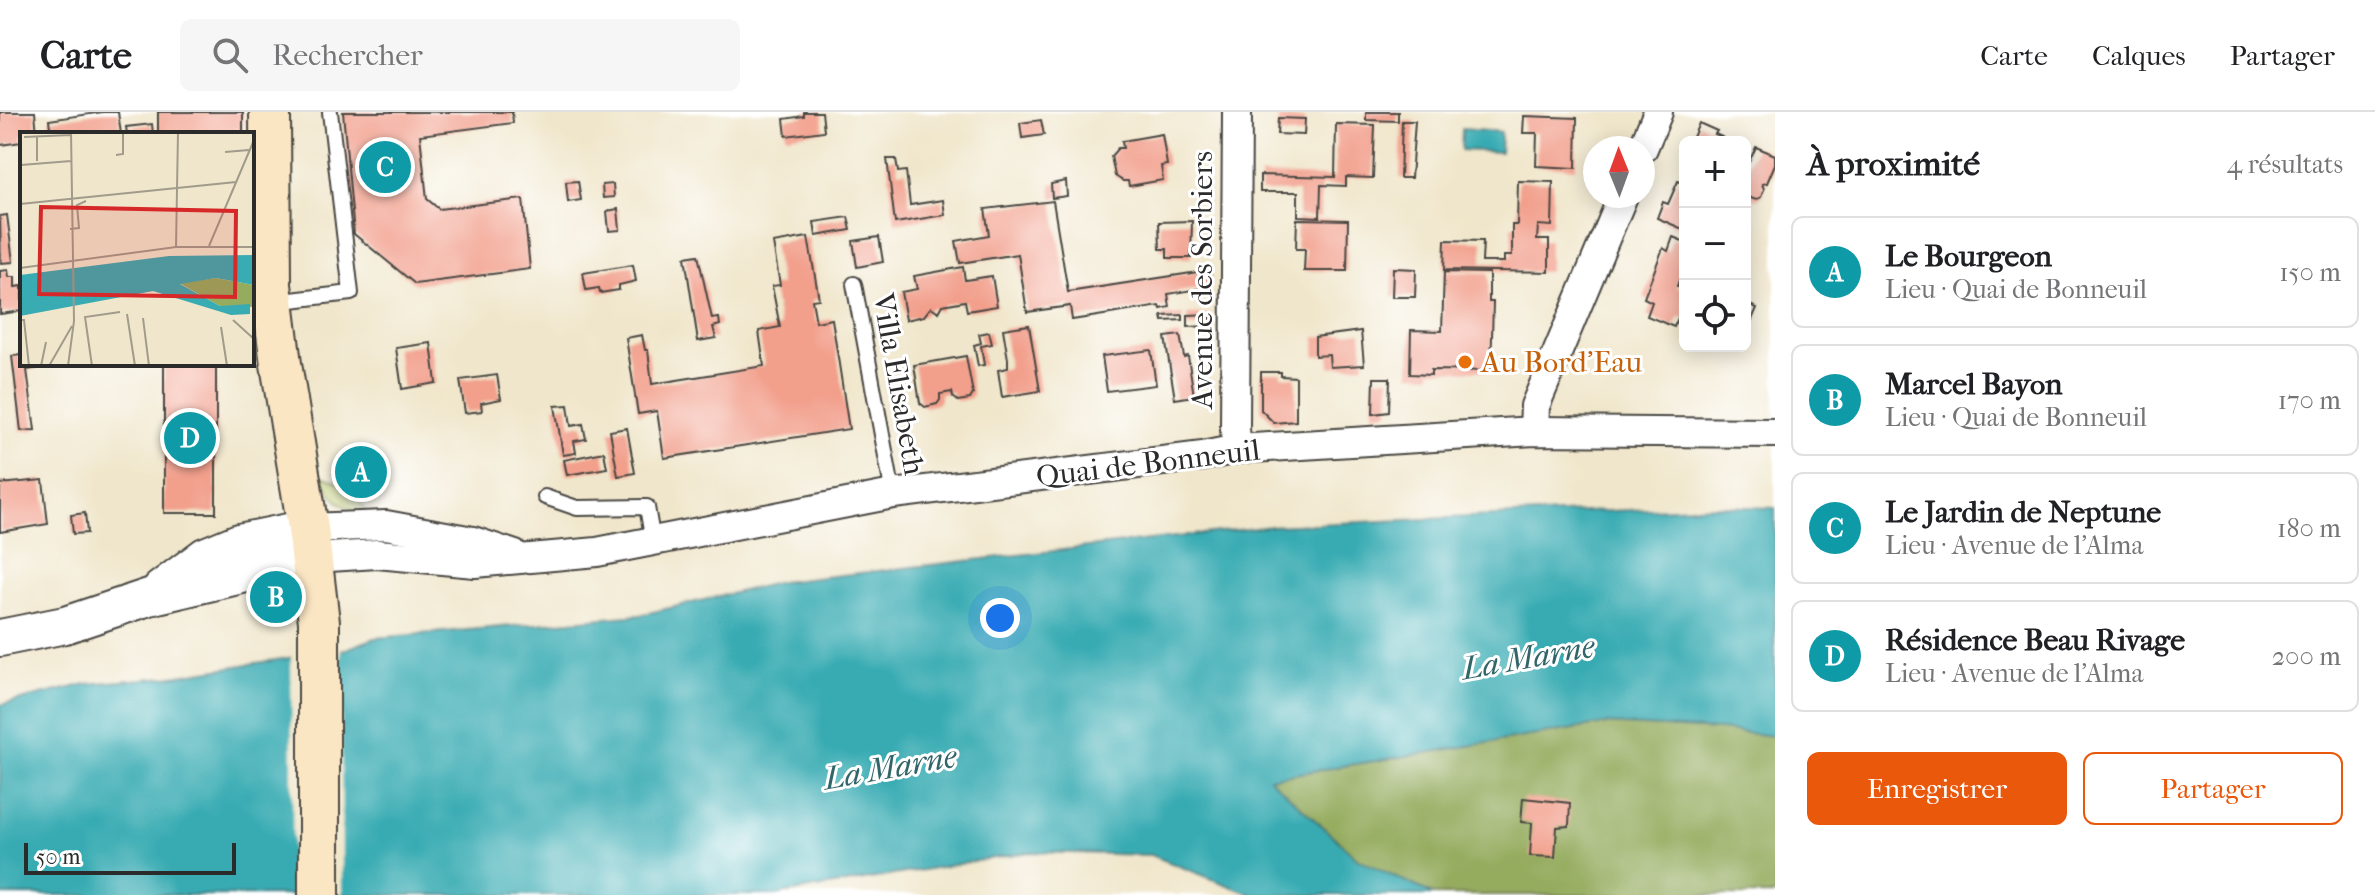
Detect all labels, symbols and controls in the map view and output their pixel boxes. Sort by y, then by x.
search box [180,19,740,91]
text: Carte [40,33,132,78]
icon: search [208,33,252,77]
text: Rechercher [272,38,423,73]
text: Carte [1980,39,2048,72]
text: Calques [2092,39,2186,72]
text: Partager [2230,39,2335,72]
inset map [20,132,254,366]
north arrow [1583,136,1655,208]
map controls [1679,136,1751,352]
button: + [1679,136,1751,208]
pin: C [359,137,411,197]
text: À proximité [1807,144,1980,184]
text: 4 résultats [2227,149,2343,180]
street label: Avenue des Sorbiers [1185,151,1220,410]
button: − [1679,208,1751,280]
text: Le Bourgeon [1885,239,2052,274]
text: A [1827,257,1843,288]
text: 150 m [2279,257,2341,288]
text: Lieu · Quai de Bonneuil [1885,274,2147,305]
button: locate [1679,280,1751,352]
street label: Villa Elisabeth [865,290,932,478]
place label: Au Bord'Eau [1480,345,1642,380]
marker: Au Bord'Eau [1456,353,1474,371]
text: Marcel Bayon [1885,367,2062,402]
text: B [1827,385,1843,416]
text: 170 m [2278,385,2341,416]
text: Lieu · Quai de Bonneuil [1885,402,2147,433]
pin: D [164,408,216,468]
street label: Quai de Bonneuil [1034,432,1262,495]
pin: A [335,442,387,502]
text: Le Jardin de Neptune [1885,495,2161,530]
text: C [1826,513,1844,544]
text: 180 m [2277,513,2341,544]
text: Lieu · Avenue de l'Alma [1885,530,2143,561]
pin: B [250,567,302,627]
your location [980,598,1020,638]
text: Résidence Beau Rivage [1885,623,2185,658]
water label: La Marne [1457,627,1598,688]
text: D [1825,641,1845,672]
text: 200 m [2272,641,2341,672]
text: Lieu · Avenue de l'Alma [1885,658,2143,689]
water label: La Marne [819,737,960,798]
button: Enregistrer [1807,752,2067,825]
button: Partager [2083,752,2343,825]
scale bar [24,839,236,875]
text: 50 m [36,844,81,870]

